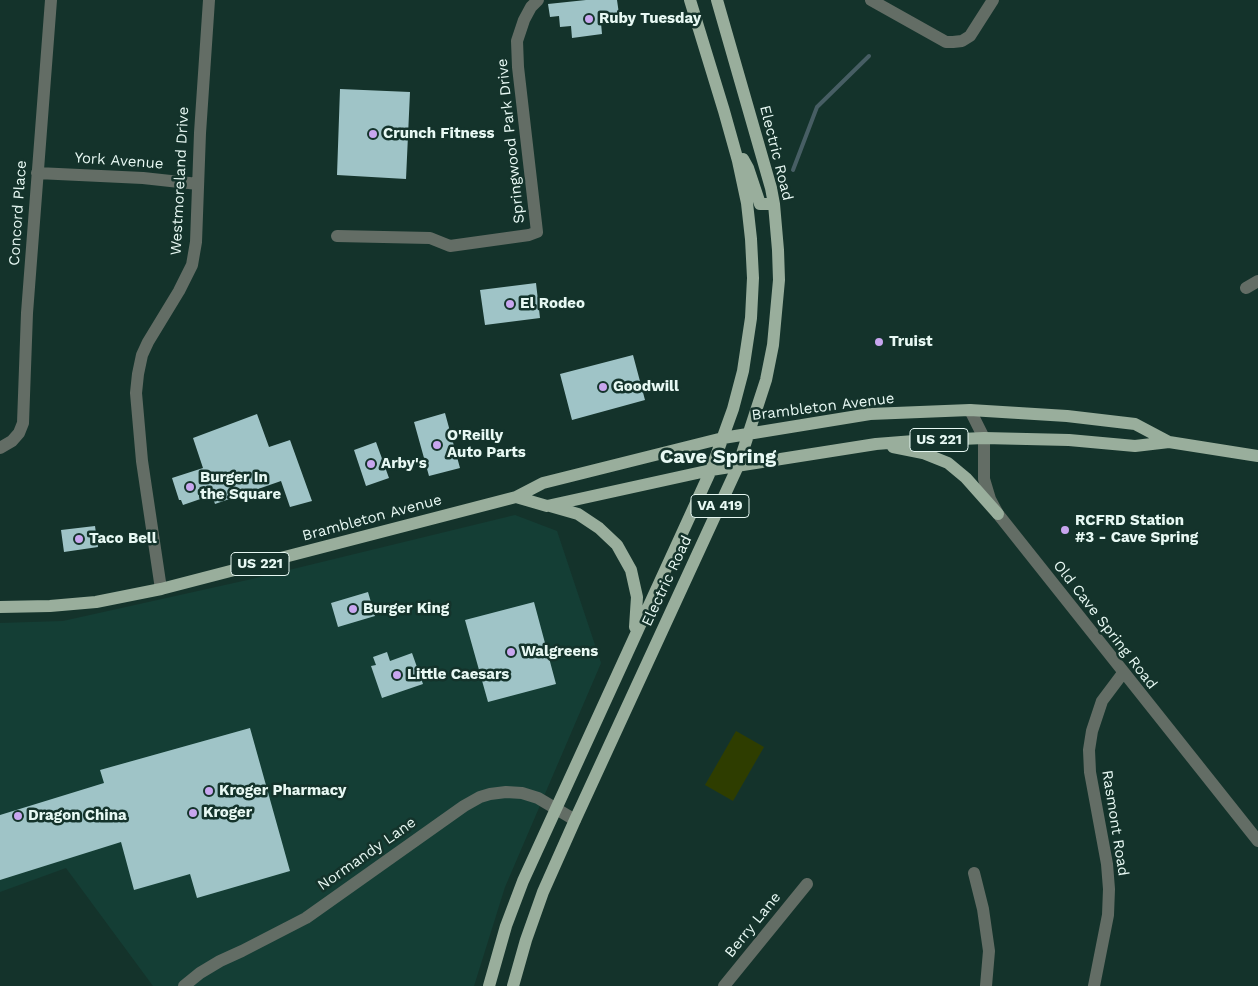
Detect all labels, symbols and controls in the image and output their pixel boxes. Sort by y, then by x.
place label: Ruby Tuesday [599,10,701,28]
marker: Ruby Tuesday [583,13,595,25]
street label: Springwood Park Drive [493,58,529,224]
street label: Electric Road [755,103,797,203]
street label: Westmoreland Drive [167,106,193,256]
place label: Crunch Fitness [383,125,494,143]
marker: Crunch Fitness [367,128,379,140]
street label: York Avenue [74,149,164,173]
street label: Concord Place [5,160,31,266]
place label: El Rodeo [520,295,585,313]
marker: El Rodeo [504,298,516,310]
place label: Truist [889,333,932,351]
marker: Truist [873,336,885,348]
place label: Goodwill [613,378,679,396]
marker: Goodwill [597,381,609,393]
street label: Brambleton Avenue [751,389,895,425]
place label: O'Reilly Auto Parts [447,427,526,462]
road number: US 221 [910,428,968,452]
marker: O'Reilly Auto Parts [431,439,443,451]
district label: Cave Spring [660,445,776,469]
place label: Arby's [381,455,427,473]
marker: Arby's [365,458,377,470]
place label: Burger In the Square [200,469,281,504]
marker: Burger In the Square [184,481,196,493]
street label: Brambleton Avenue [300,491,444,545]
road number: VA 419 [691,494,749,518]
place label: RCFRD Station #3 - Cave Spring [1075,512,1198,547]
marker: RCFRD Station #3 - Cave Spring [1059,524,1071,536]
place label: Taco Bell [89,530,157,548]
marker: Taco Bell [73,533,85,545]
street label: Electric Road [638,533,696,629]
road number: US 221 [231,552,289,576]
street label: Old Cave Spring Road [1049,557,1161,693]
place label: Burger King [363,600,449,618]
marker: Burger King [347,603,359,615]
place label: Walgreens [521,643,598,661]
marker: Walgreens [505,646,517,658]
place label: Little Caesars [407,666,509,684]
marker: Little Caesars [391,669,403,681]
street label: Rasmont Road [1098,769,1132,877]
place label: Kroger Pharmacy [219,782,346,800]
marker: Kroger Pharmacy [203,785,215,797]
place label: Kroger [203,804,252,822]
place label: Dragon China [28,807,127,825]
marker: Kroger [187,807,199,819]
marker: Dragon China [12,810,24,822]
street label: Normandy Lane [314,813,420,895]
street label: Berry Lane [721,889,785,961]

